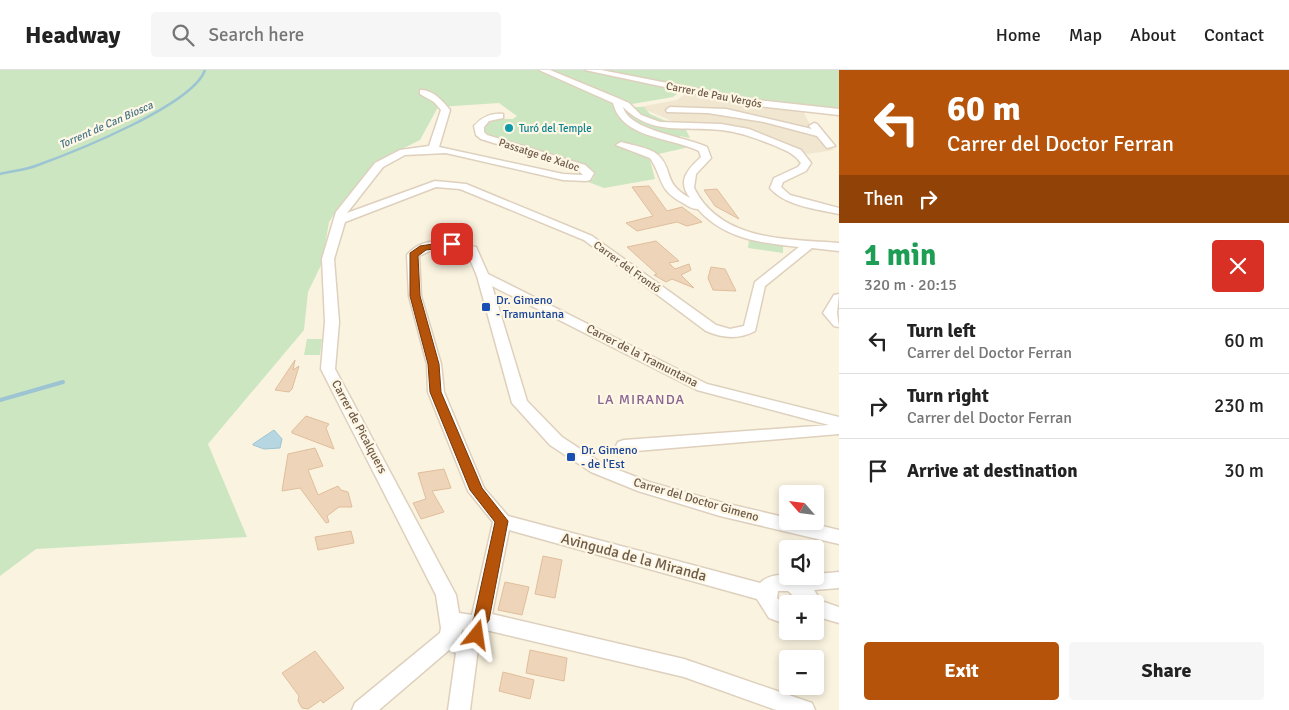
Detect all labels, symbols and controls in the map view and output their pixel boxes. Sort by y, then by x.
search box [151,12,501,57]
text: Headway [25,20,121,50]
icon: search [169,21,197,49]
text: Search here [209,23,304,47]
text: Home [996,24,1041,46]
text: Map [1069,24,1102,46]
text: About [1130,24,1176,46]
text: Contact [1204,24,1264,46]
street label: Carrer de Pau Vergós [665,79,763,111]
text: 60 m [947,87,1021,130]
icon: left [864,90,929,155]
water label: Torrent de Can Biosca [57,98,155,152]
marker: Turó del Temple [503,122,515,134]
place label: Turó del Temple [519,122,592,135]
text: Carrer del Doctor Ferran [947,130,1174,157]
street label: Passatge de Xaloc [497,136,581,174]
icon: right [914,185,942,213]
text: Then [864,187,904,211]
pin [431,223,473,265]
icon: arrive [438,230,466,258]
text: 1 min [864,237,936,274]
street label: Carrer del Frontó [591,238,663,296]
button: close [1212,240,1264,292]
text: 320 m · 20:15 [864,275,957,295]
place label: Dr. Gimeno - Tramuntana [496,293,564,322]
marker: Dr. Gimeno - Tramuntana [480,301,492,313]
text: Turn left [907,319,976,343]
street label: Carrer de la Tramuntana [584,321,700,391]
icon: left [864,327,892,355]
text: 60 m [1224,329,1264,353]
text: Carrer del Doctor Ferran [907,343,1072,363]
street label: Carrer de Picalquers [328,378,390,476]
text: Turn right [907,384,989,408]
district label: LA MIRANDA [597,391,685,408]
icon: right [864,392,892,420]
text: 230 m [1214,394,1264,418]
text: Carrer del Doctor Ferran [907,408,1072,428]
place label: Dr. Gimeno - de l'Est [581,443,638,472]
marker: Dr. Gimeno - de l'Est [565,451,577,463]
icon: arrive [864,457,892,485]
text: Arrive at destination [907,459,1078,483]
text: 30 m [1224,459,1264,483]
street label: Carrer del Doctor Gimeno [632,475,760,525]
north arrow [779,485,824,530]
map controls [779,485,824,695]
street label: Avinguda de la Miranda [559,529,709,585]
button: sound [779,540,824,585]
button: + [779,595,824,640]
position arrow [450,608,502,660]
button: Exit [864,642,1059,700]
button: Share [1069,642,1264,700]
button: − [779,650,824,695]

